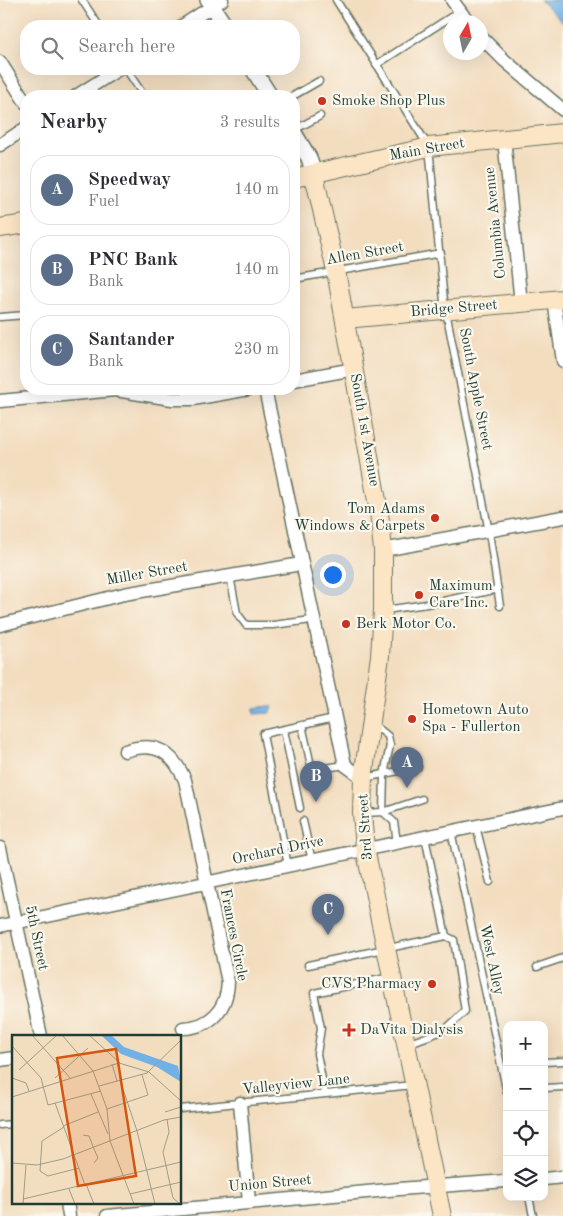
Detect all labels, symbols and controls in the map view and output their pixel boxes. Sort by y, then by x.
north arrow [443,15,488,60]
search box [20,20,300,75]
icon: search [38,34,66,62]
text: Search here [78,38,175,57]
place label: Smoke Shop Plus [332,94,445,109]
marker: Smoke Shop Plus [316,95,328,107]
text: Nearby [40,112,108,133]
text: 3 results [220,115,280,131]
street label: Main Street [388,136,466,164]
street label: Columbia Avenue [483,166,509,280]
text: Speedway [88,171,171,190]
text: A [51,182,63,198]
text: 140 m [234,182,279,198]
text: Fuel [88,194,119,210]
street label: Allen Street [325,240,405,268]
text: PNC Bank [88,251,178,270]
text: B [51,262,63,278]
text: 140 m [234,262,279,278]
text: Bank [88,274,124,290]
street label: Bridge Street [410,298,498,320]
street label: South Apple Street [456,327,494,451]
text: Santander [88,331,175,350]
text: C [52,342,62,358]
text: 230 m [234,342,279,358]
text: Bank [88,354,124,370]
street label: South 1st Avenue [347,372,381,488]
place label: Tom Adams Windows & Carpets [294,502,425,534]
marker: Tom Adams Windows & Carpets [429,512,441,524]
street label: Miller Street [105,560,189,588]
your location [320,562,346,588]
place label: Maximum Care Inc. [429,579,493,611]
marker: Maximum Care Inc. [413,589,425,601]
place label: Berk Motor Co. [356,617,456,632]
marker: Berk Motor Co. [340,618,352,630]
place label: Hometown Auto Spa - Fullerton [422,703,529,735]
marker: Hometown Auto Spa - Fullerton [406,713,418,725]
pin: A [391,747,423,788]
pin: B [300,761,332,802]
street label: 3rd Street [356,793,376,861]
street label: Orchard Drive [231,834,325,868]
street label: Frances Circle [217,888,249,983]
pin: C [312,894,344,935]
street label: 5th Street [22,904,50,972]
street label: West Alley [476,923,506,997]
place label: CVS Pharmacy [321,977,422,992]
marker: CVS Pharmacy [426,978,438,990]
map controls [503,1021,548,1201]
button: + [503,1021,548,1066]
marker: DaVita Dialysis [342,1023,356,1037]
place label: DaVita Dialysis [360,1023,463,1038]
inset map [12,1035,181,1204]
button: − [503,1066,548,1111]
street label: Valleyview Lane [242,1072,351,1098]
button: locate [503,1111,548,1156]
button: layers [503,1156,548,1201]
street label: Union Street [228,1173,312,1195]

